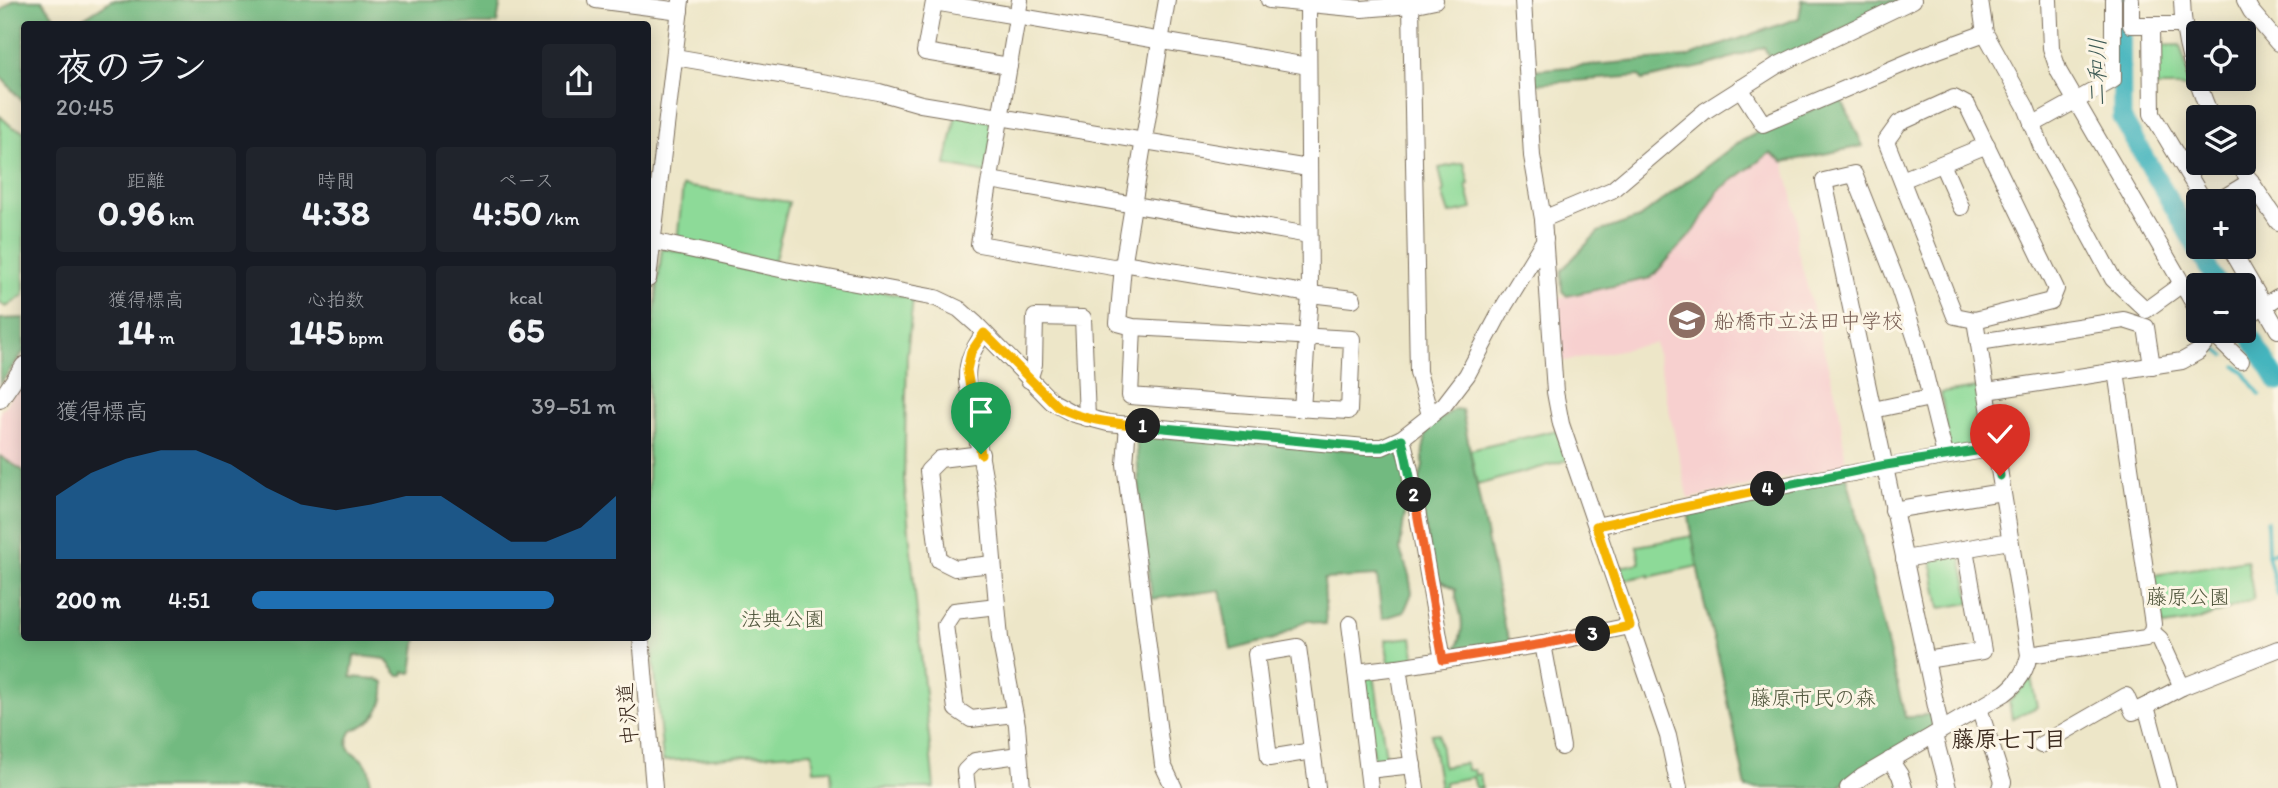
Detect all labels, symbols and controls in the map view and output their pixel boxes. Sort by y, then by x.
map controls [2186,21,2256,343]
button: locate [2186,21,2256,91]
water label: 二和川 [2083,38,2111,107]
text: 夜のラン [56,44,208,90]
button: share [542,44,616,118]
text: 20:45 [56,93,114,121]
button: layers [2186,105,2256,175]
text: 距離 [127,169,165,192]
text: 時間 [317,169,355,192]
text: ペース [498,169,554,192]
button: + [2186,189,2256,259]
text: 0.96 [98,192,165,234]
text: 4:38 [302,192,370,234]
text: 4:50 [473,192,542,234]
text: km [165,207,194,230]
text: /km [542,207,579,230]
button: − [2186,273,2256,343]
text: kcal [509,286,543,309]
text: 獲得標高 [108,288,184,311]
text: 心拍数 [307,288,365,311]
school or university icon: 船橋市立法田中学校 [1666,299,1708,341]
place label: 船橋市立法田中学校 [1714,308,1903,333]
text: 65 [508,309,544,351]
text: 14 [117,311,155,353]
text: 145 [288,311,344,353]
text: m [155,326,175,349]
text: bpm [344,326,384,349]
pin [951,382,1011,454]
text: 39–51 m [531,392,616,420]
icon: arrive [962,393,1000,431]
text: 獲得標高 [56,397,148,425]
pin [1970,404,2030,476]
pin: 1 [1126,408,1160,444]
text: 1 [1138,414,1147,437]
icon: check [1981,415,2019,453]
pin: 4 [1750,472,1786,506]
pin: 2 [1396,477,1432,512]
text: 4 [1762,477,1773,500]
text: 2 [1409,483,1419,506]
park label: 藤原公園 [2146,584,2230,609]
text: 200 m [56,586,121,614]
text: 4:51 [168,586,210,614]
park label: 法典公園 [741,606,825,631]
pin: 3 [1576,616,1610,652]
text: 3 [1587,622,1598,645]
street label: 中沢道 [612,682,642,746]
park label: 藤原市民の森 [1750,685,1876,710]
district label: 藤原七丁目 [1952,725,2067,753]

